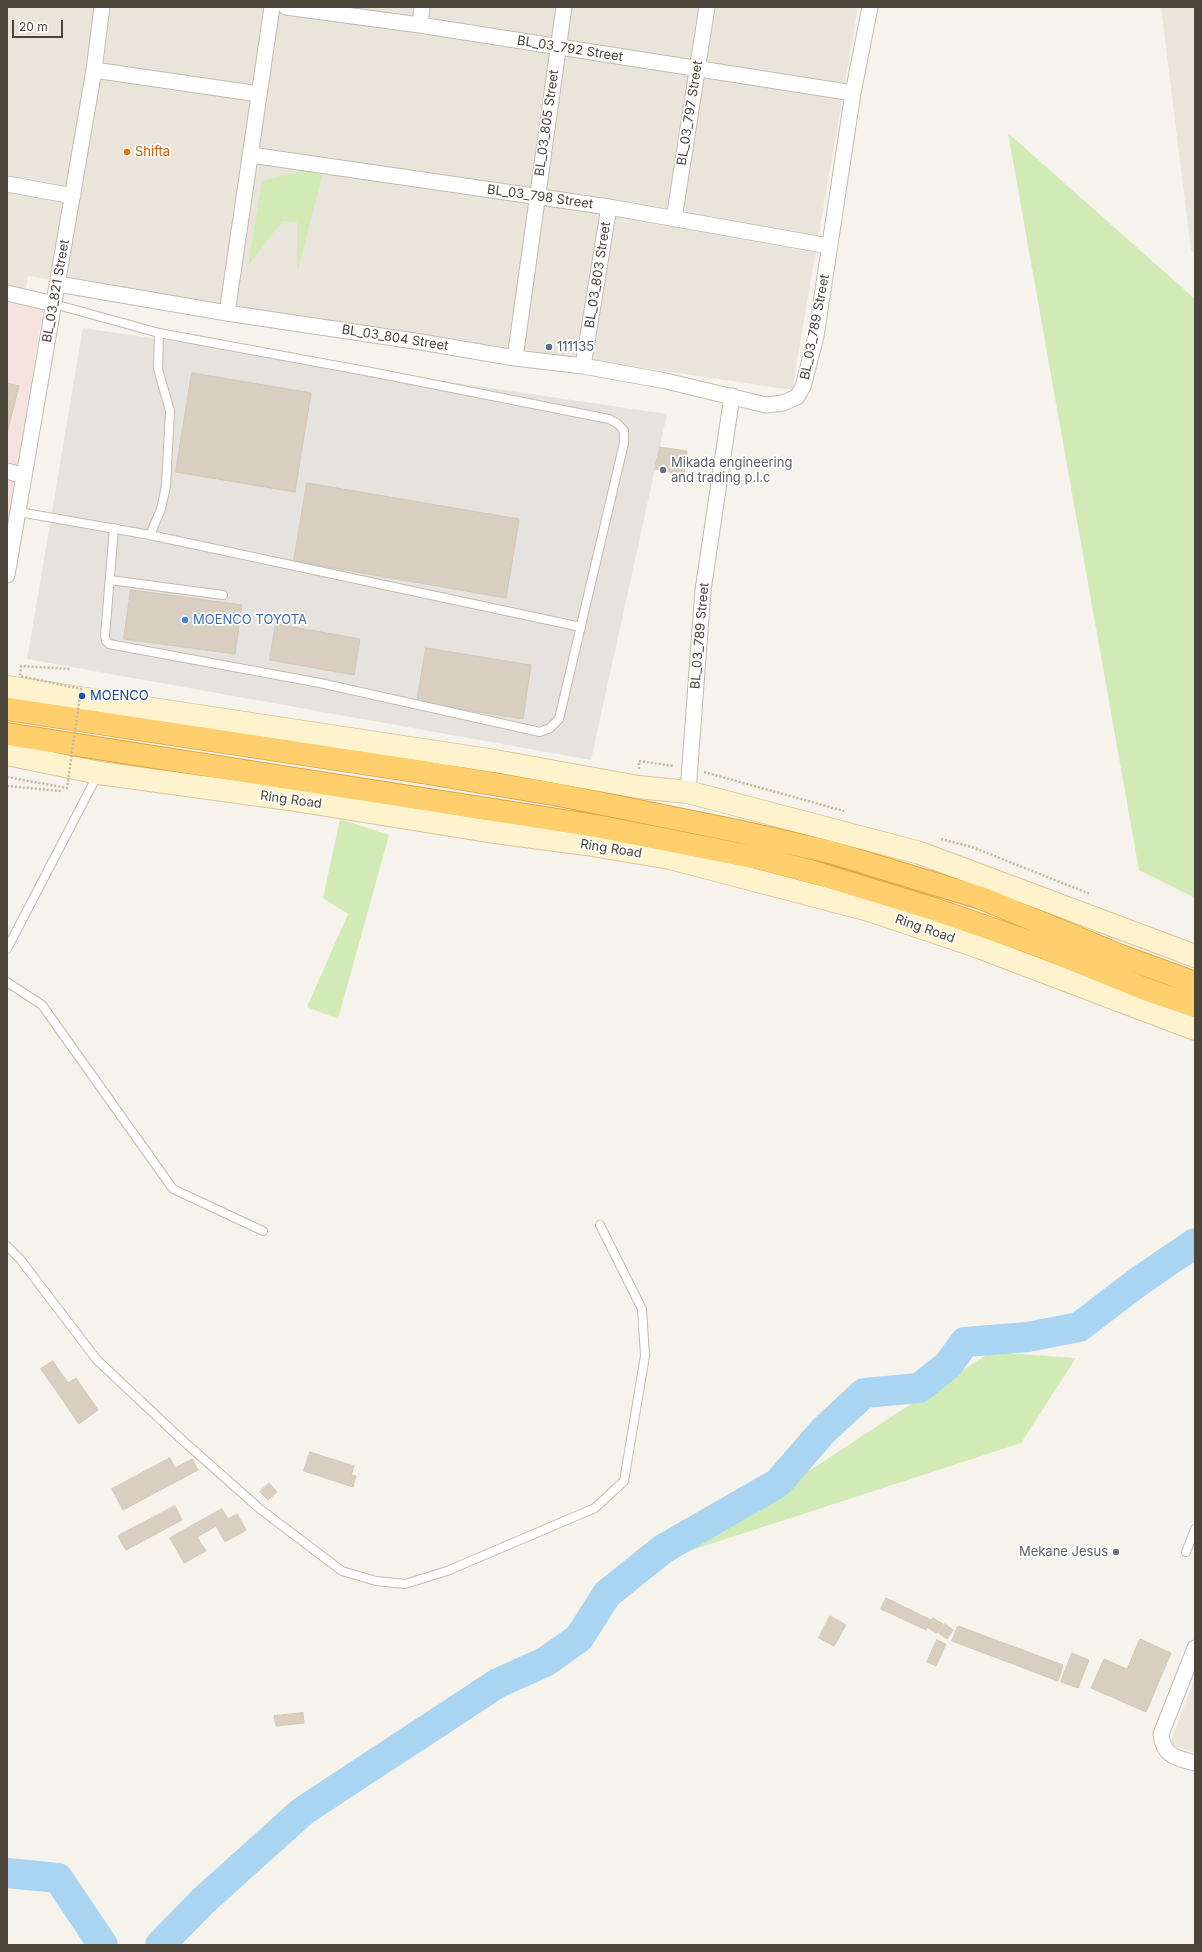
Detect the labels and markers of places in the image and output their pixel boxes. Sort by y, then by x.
place label: Shifta [135,144,170,160]
marker: Shifta [122,147,132,157]
place label: 111135 [557,339,594,355]
marker: 111135 [544,342,554,352]
place label: Mikada engineering and trading p.l.c [671,455,792,486]
marker: Mikada engineering and trading p.l.c [658,465,668,475]
place label: MOENCO TOYOTA [193,612,307,628]
marker: MOENCO TOYOTA [180,615,190,625]
place label: MOENCO [90,688,149,704]
marker: MOENCO [77,691,87,701]
place label: Mekane Jesus [1019,1544,1108,1560]
marker: Mekane Jesus [1111,1547,1121,1557]

